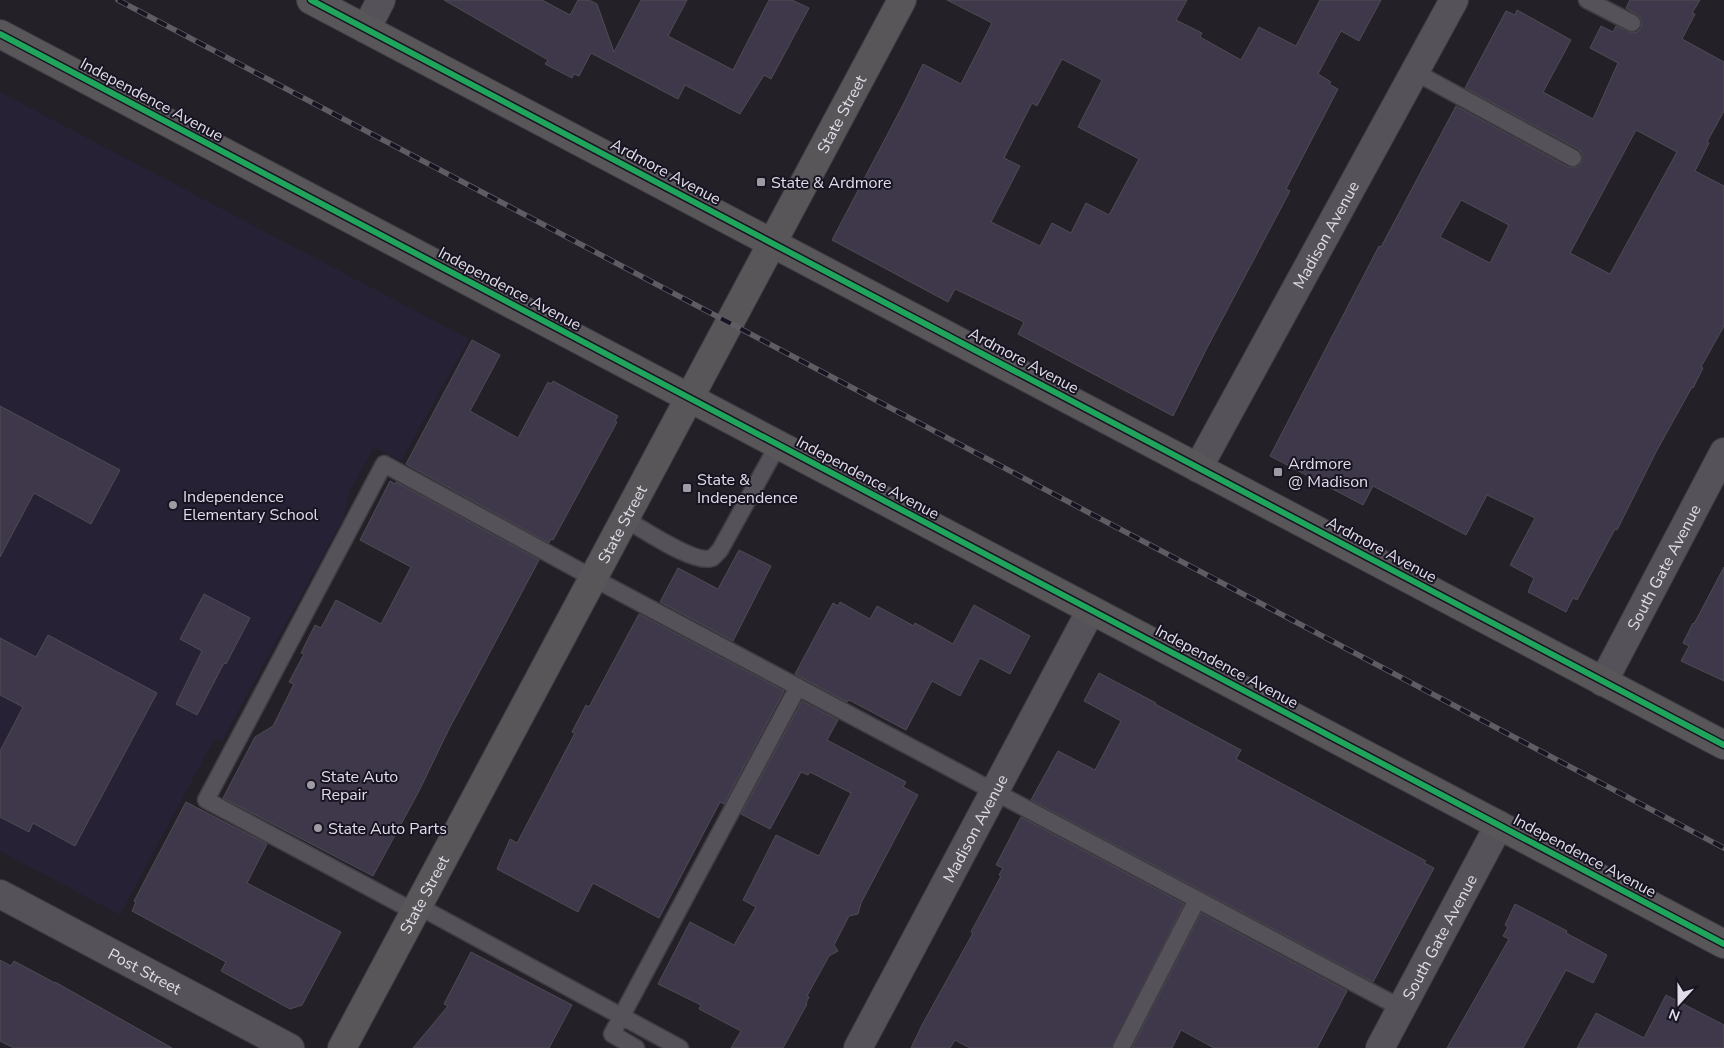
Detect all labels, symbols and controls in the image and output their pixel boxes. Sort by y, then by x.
street label: Independence Avenue [76,53,227,147]
street label: State Street [812,71,872,157]
street label: Ardmore Avenue [607,134,725,210]
place label: State & Ardmore [771,172,892,194]
marker: State & Ardmore [755,176,767,188]
street label: Madison Avenue [1288,177,1365,293]
street label: Independence Avenue [434,242,585,336]
street label: Ardmore Avenue [965,323,1083,399]
street label: Independence Avenue [792,431,943,525]
place label: Ardmore @ Madison [1288,453,1368,493]
marker: Ardmore @ Madison [1272,466,1284,478]
place label: State & Independence [697,469,798,509]
street label: State Street [593,481,653,568]
marker: State & Independence [681,482,693,494]
place label: Independence Elementary School [183,486,319,526]
marker: Independence Elementary School [167,499,179,511]
street label: South Gate Avenue [1622,501,1707,634]
street label: Ardmore Avenue [1323,512,1441,588]
street label: Independence Avenue [1151,620,1302,714]
place label: State Auto Repair [321,766,398,806]
street label: Madison Avenue [938,771,1014,887]
marker: State Auto Repair [305,779,317,791]
street label: Independence Avenue [1509,809,1660,903]
place label: State Auto Parts [328,818,447,840]
marker: State Auto Parts [312,822,324,834]
street label: State Street [395,852,455,938]
street label: South Gate Avenue [1398,871,1483,1004]
street label: Post Street [104,943,185,1000]
north arrow [1654,978,1704,1028]
text: N [1666,1004,1683,1025]

